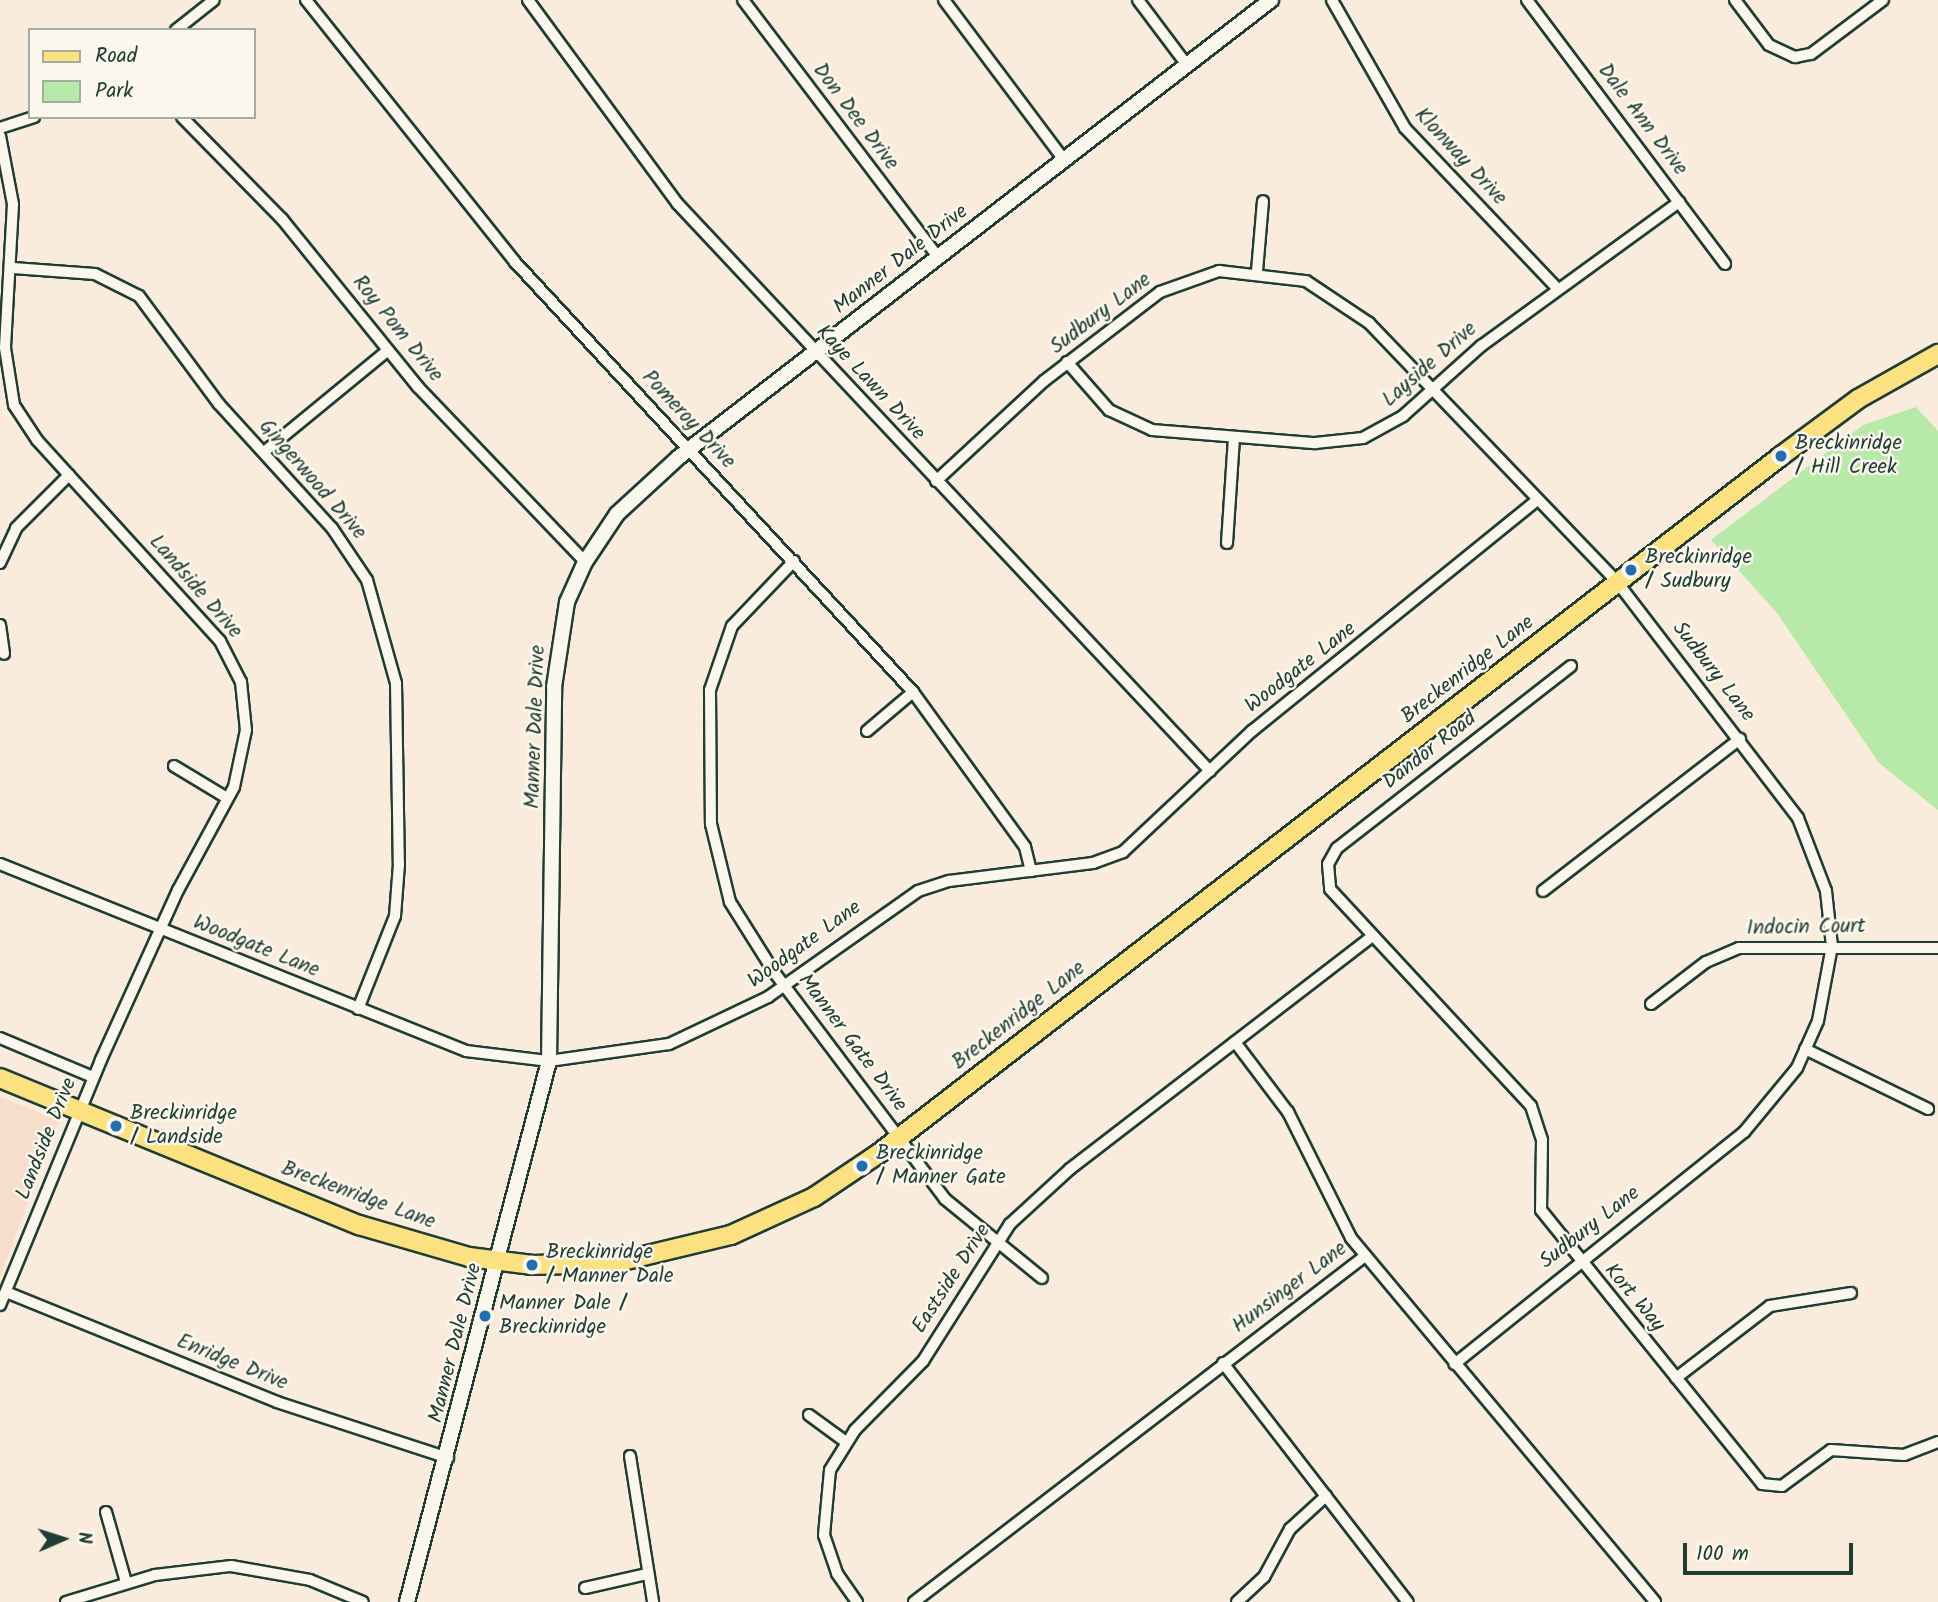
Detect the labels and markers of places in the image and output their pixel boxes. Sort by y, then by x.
place label: Breckinridge / Hill Creek [1795,431,1902,481]
marker: Breckinridge / Hill Creek [1773,448,1789,464]
place label: Breckinridge / Sudbury [1645,545,1752,595]
marker: Breckinridge / Sudbury [1623,562,1639,578]
place label: Breckinridge / Landside [130,1101,237,1151]
marker: Breckinridge / Landside [108,1118,124,1134]
place label: Breckinridge / Manner Gate [876,1141,1006,1191]
marker: Breckinridge / Manner Gate [854,1158,870,1174]
place label: Breckinridge / Manner Dale [546,1240,673,1290]
marker: Breckinridge / Manner Dale [524,1257,540,1273]
place label: Manner Dale / Breckinridge [499,1291,626,1341]
marker: Manner Dale / Breckinridge [477,1308,493,1324]

